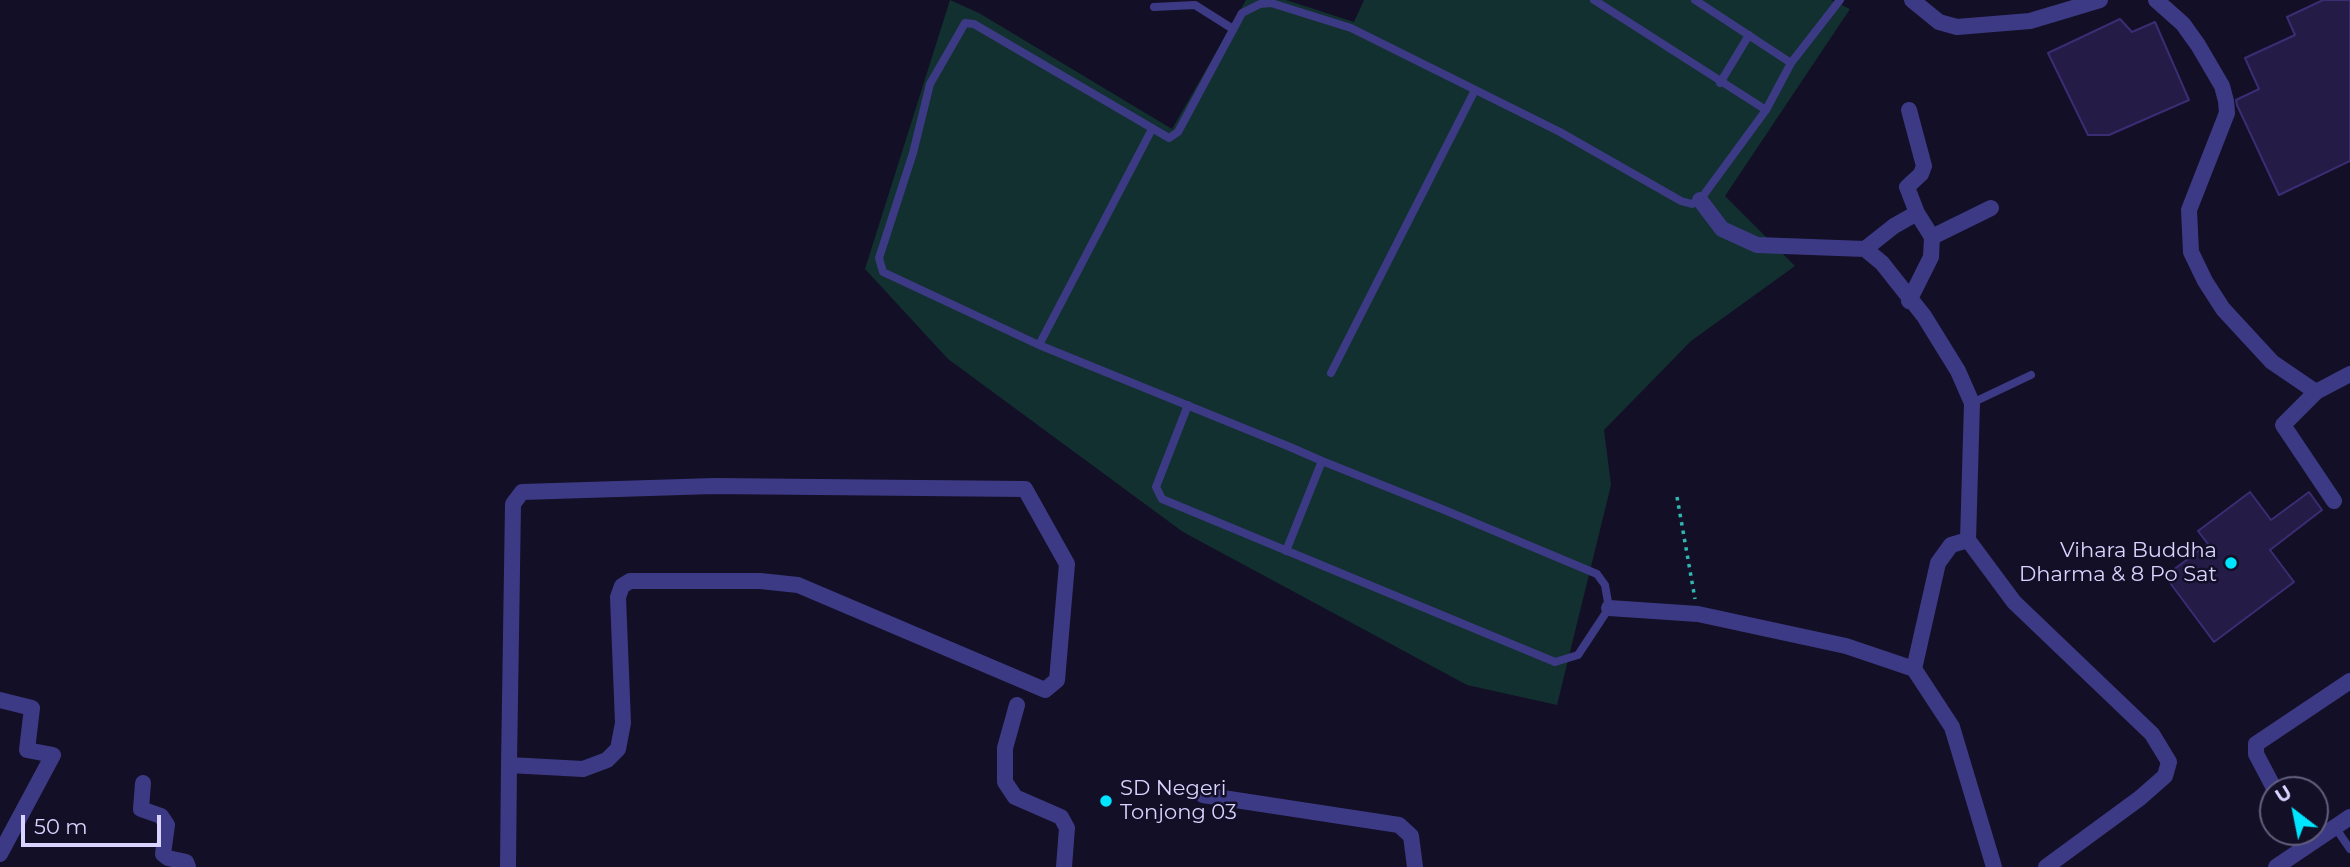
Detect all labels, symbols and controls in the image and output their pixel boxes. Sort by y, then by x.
place label: Vihara Buddha Dharma & 8 Po Sat [2019,538,2217,588]
marker: Vihara Buddha Dharma & 8 Po Sat [2223,555,2239,571]
place label: SD Negeri Tonjong 03 [1120,776,1237,826]
north arrow [2259,776,2329,846]
text: U [2271,781,2296,808]
marker: SD Negeri Tonjong 03 [1098,793,1114,809]
scale bar [24,800,164,844]
text: 50 m [34,814,88,839]

